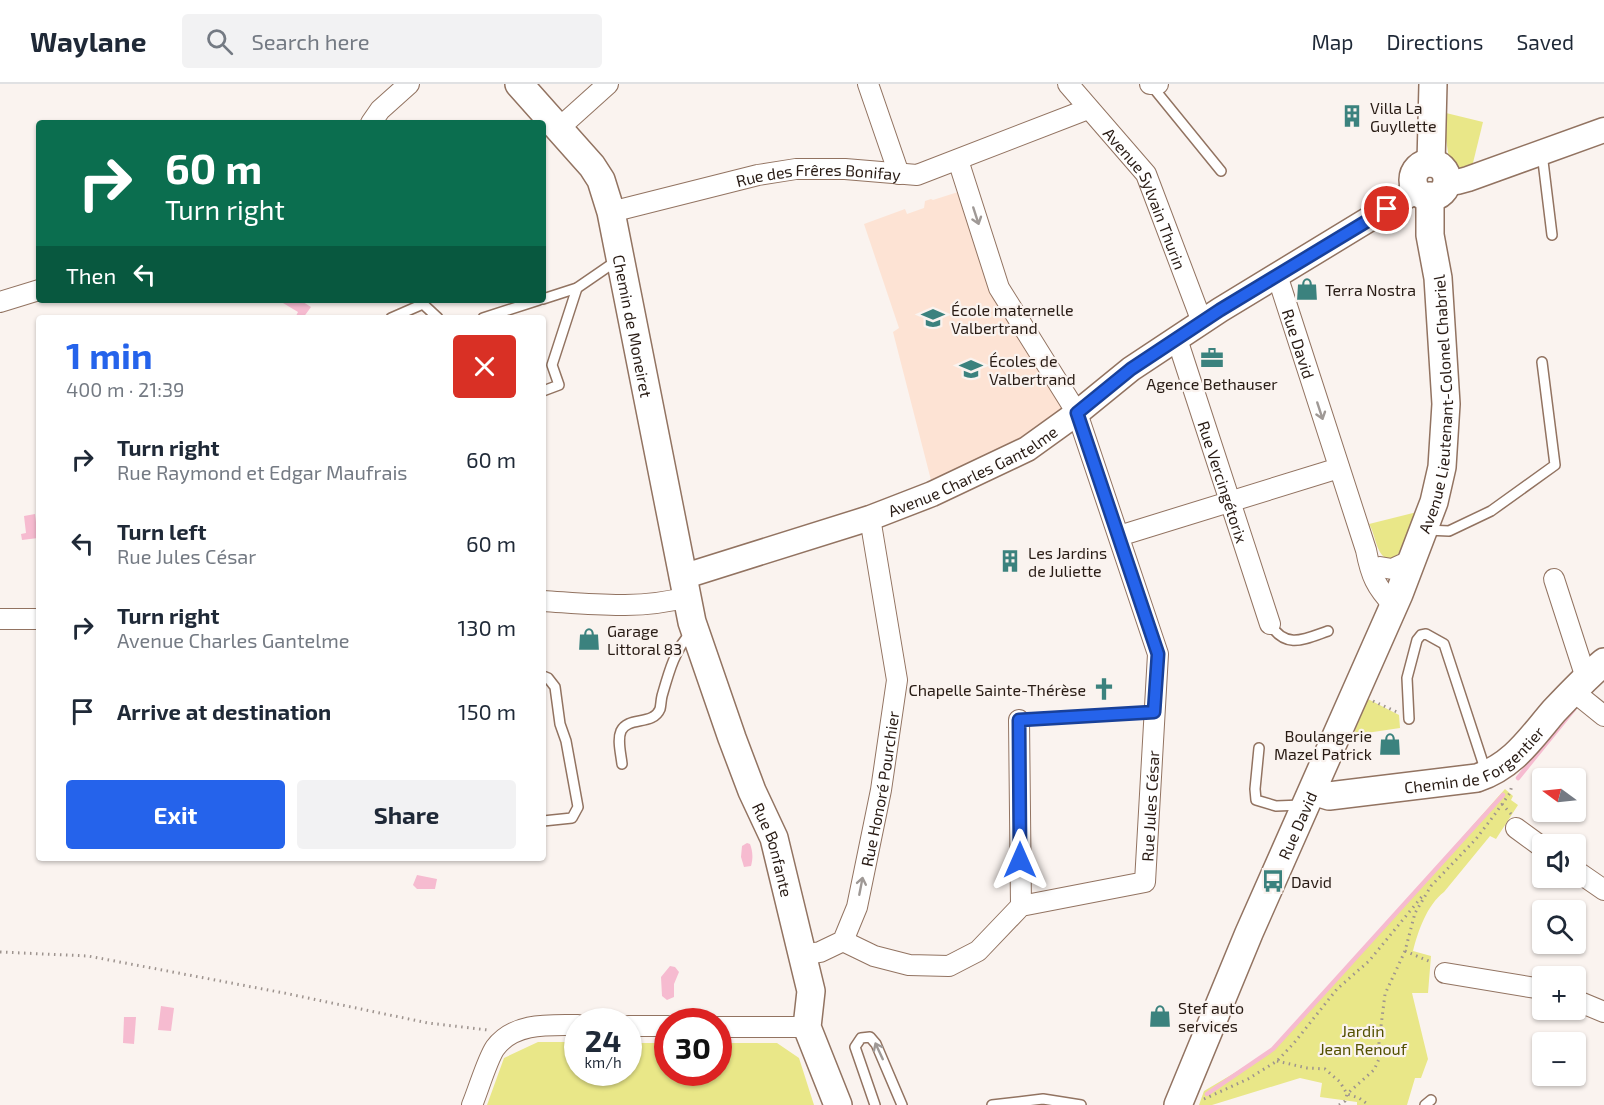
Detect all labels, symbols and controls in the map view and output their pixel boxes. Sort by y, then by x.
search box [182,14,602,68]
text: Waylane [30,24,146,58]
icon: search [203,25,236,58]
text: Search here [251,28,370,54]
text: Map [1311,29,1354,54]
text: Directions [1387,29,1483,54]
text: Saved [1516,29,1574,54]
place label: Villa La Guyllette [1370,98,1437,135]
building icon: Villa La Guyllette [1339,103,1365,129]
street label: Avenue Sylvain Thurin [1100,123,1191,272]
text: 60 m [165,142,262,192]
icon: right [66,144,144,222]
street label: Rue des Frêres Bonifay [734,160,902,190]
pin [1361,183,1412,234]
icon: arrive [1370,192,1403,225]
text: Turn right [165,193,285,225]
one-way arrow [971,206,982,225]
street label: Chemin de Moneiret [610,253,657,399]
icon: left [128,258,161,291]
text: Then [66,262,116,288]
street label: Avenue Lieutenant-Colonel Chabriel [1414,273,1456,536]
shop icon: Terra Nostra [1294,276,1320,302]
place label: Terra Nostra [1325,280,1416,299]
place label: École maternelle Valbertrand [951,300,1074,337]
school or university icon: École maternelle Valbertrand [920,305,946,331]
street label: Rue David [1279,306,1319,381]
text: 1 min [66,333,153,376]
button: close [453,335,516,398]
office icon: Agence Bethauser [1199,345,1225,371]
place label: Écoles de Valbertrand [989,351,1076,388]
school or university icon: Écoles de Valbertrand [958,356,984,382]
place label: Agence Bethauser [1146,374,1278,393]
text: 400 m · 21:39 [66,377,185,401]
one-way arrow [1316,401,1327,420]
street label: Rue Vercingétorix [1195,418,1252,546]
street label: Avenue Charles Gantelme [885,421,1061,520]
text: Turn right [117,434,219,460]
icon: right [66,443,99,476]
text: 60 m [466,446,516,472]
text: Rue Raymond et Edgar Maufrais [117,460,408,484]
text: Turn left [117,518,206,544]
icon: left [66,527,99,560]
text: 60 m [466,530,516,556]
place label: Les Jardins de Juliette [1028,543,1107,580]
text: Rue Jules César [117,544,256,568]
building icon: Les Jardins de Juliette [997,548,1023,574]
text: Turn right [117,602,219,628]
icon: right [66,611,99,644]
text: 130 m [458,614,516,640]
place label: Garage Littoral 83 [607,621,682,658]
shop icon: Garage Littoral 83 [576,626,602,652]
text: Avenue Charles Gantelme [117,628,350,652]
church icon: Chapelle Sainte-Thérèse [1091,676,1117,702]
place label: Chapelle Sainte-Thérèse [909,680,1086,699]
icon: arrive [66,695,99,728]
text: Arrive at destination [117,698,331,724]
text: 150 m [458,698,516,724]
street label: Rue Honoré Pourchier [856,709,902,868]
street label: Chemin de Forgentier [1403,721,1548,796]
place label: Boulangerie Mazel Patrick [1274,726,1372,763]
shop icon: Boulangerie Mazel Patrick [1377,731,1403,757]
street label: Rue Jules César [1137,749,1162,862]
north arrow [1532,768,1586,822]
map controls [1532,768,1586,1086]
button: Exit [66,780,285,849]
button: Share [297,780,516,849]
street label: Rue David [1273,788,1320,862]
street label: Rue Bonfante [749,799,797,899]
position arrow [988,828,1052,892]
button: sound [1532,834,1586,888]
bus stop icon: David [1260,868,1286,894]
place label: David [1291,872,1332,891]
one-way arrow [856,877,867,897]
button: search [1532,900,1586,954]
button: + [1532,966,1586,1020]
place label: Stef auto services [1178,998,1244,1035]
shop icon: Stef auto services [1147,1003,1173,1029]
speed limit sign: 30 [654,1008,732,1086]
park label: Jardin Jean Renouf [1319,1021,1408,1058]
text: 24 [585,1022,621,1058]
button: − [1532,1032,1586,1086]
one-way arrow [873,1043,885,1061]
text: km/h [584,1053,622,1071]

